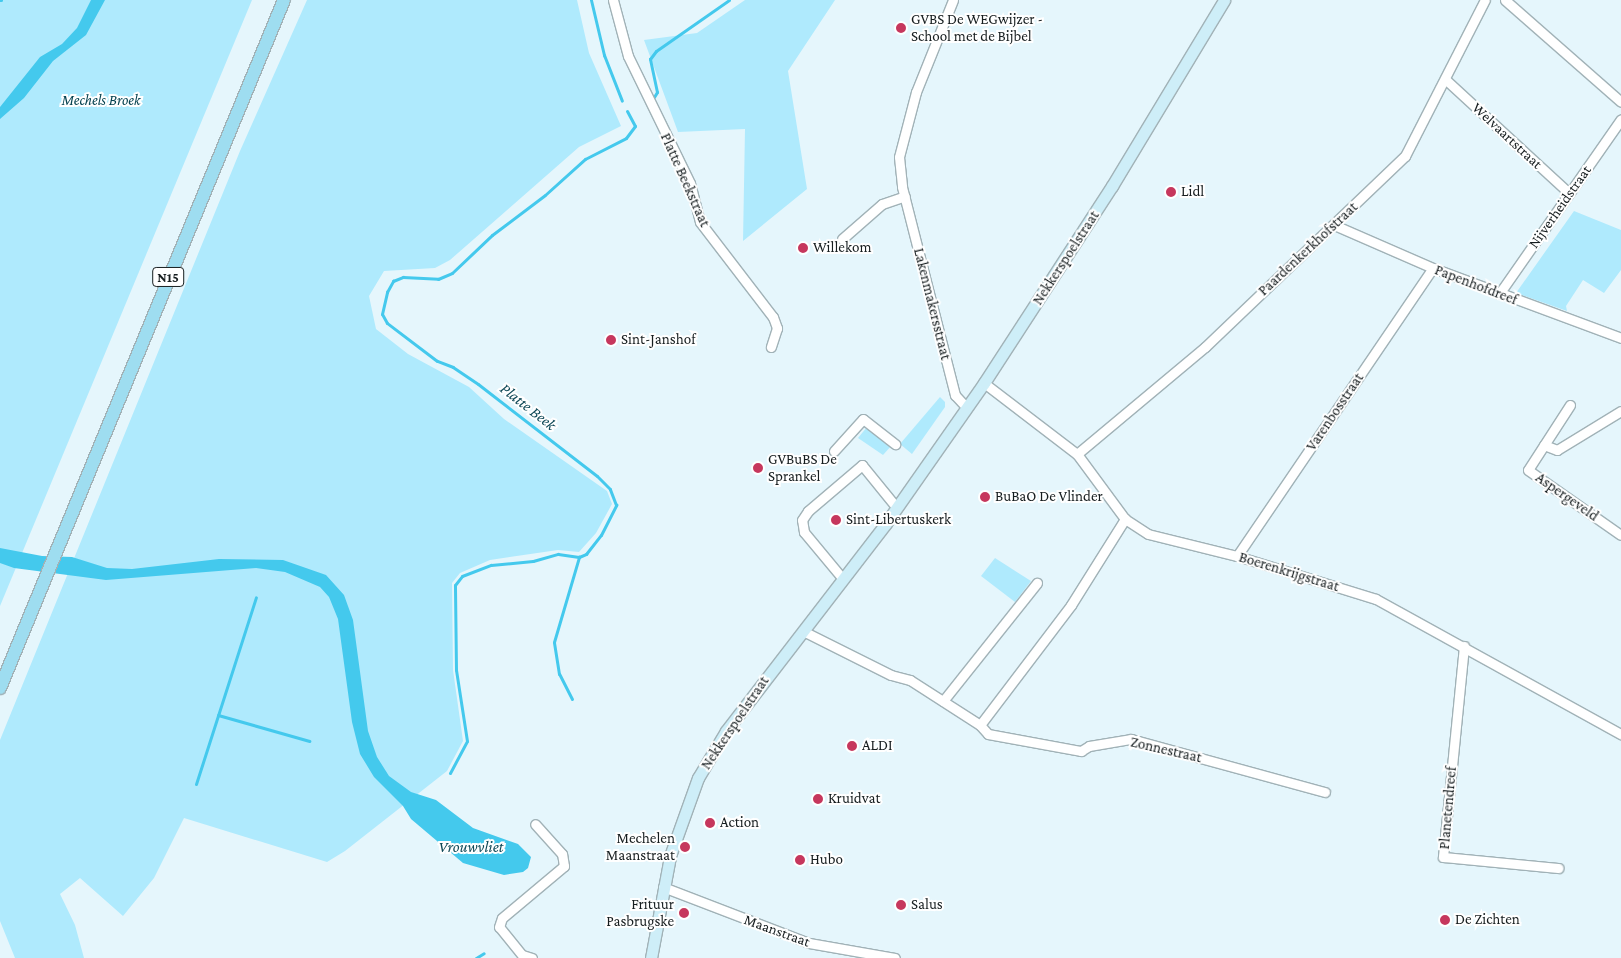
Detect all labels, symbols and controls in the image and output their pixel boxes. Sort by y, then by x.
place label: GVBS De WEGwijzer - School met de Bijbel [911,10,1043,45]
marker: GVBS De WEGwijzer - School met de Bijbel [895,22,907,34]
park label: Mechels Broek [61,92,141,110]
street label: Welvaartstraat [1468,99,1546,173]
street label: Platte Beekstraat [656,130,714,230]
street label: Nijverheidstraat [1525,162,1595,252]
place label: Lidl [1181,183,1204,201]
marker: Lidl [1165,186,1177,198]
street label: Paardenkerkhofstraat [1255,198,1361,300]
street label: Nekkerspoelstraat [1029,207,1103,309]
place label: Willekom [813,239,871,257]
marker: Willekom [797,242,809,254]
street label: Lakenmakersstraat [909,246,955,362]
street label: Papenhofdreef [1432,261,1520,309]
road number: N15 [152,266,184,288]
place label: Sint-Janshof [621,331,696,349]
marker: Sint-Janshof [605,334,617,346]
street label: Varenbosstraat [1302,370,1368,454]
water label: Platte Beek [496,379,560,435]
place label: GVBuBS De Sprankel [768,450,837,485]
marker: GVBuBS De Sprankel [752,462,764,474]
street label: Aspergeveld [1532,469,1602,525]
place label: BuBaO De Vlinder [995,488,1103,506]
marker: BuBaO De Vlinder [979,491,991,503]
place label: Sint-Libertuskerk [846,511,951,529]
marker: Sint-Libertuskerk [830,514,842,526]
street label: Boerenkrijgstraat [1237,548,1341,596]
street label: Nekkerspoelstraat [697,673,773,773]
street label: Zonnestraat [1129,733,1203,767]
place label: ALDI [862,737,893,755]
marker: ALDI [846,740,858,752]
street label: Planetendreef [1435,766,1461,850]
place label: Kruidvat [828,790,880,808]
marker: Kruidvat [812,793,824,805]
place label: Action [720,814,759,832]
marker: Action [704,817,716,829]
place label: Mechelen Maanstraat [606,829,675,864]
water label: Vrouwvliet [439,837,503,857]
marker: Mechelen Maanstraat [679,841,691,853]
place label: Hubo [810,851,843,869]
marker: Hubo [794,854,806,866]
place label: Frituur Pasbrugske [606,895,674,930]
place label: Salus [911,896,943,914]
marker: Salus [895,899,907,911]
marker: Frituur Pasbrugske [678,907,690,919]
street label: Maanstraat [741,911,813,951]
place label: De Zichten [1455,911,1520,929]
marker: De Zichten [1439,914,1451,926]

